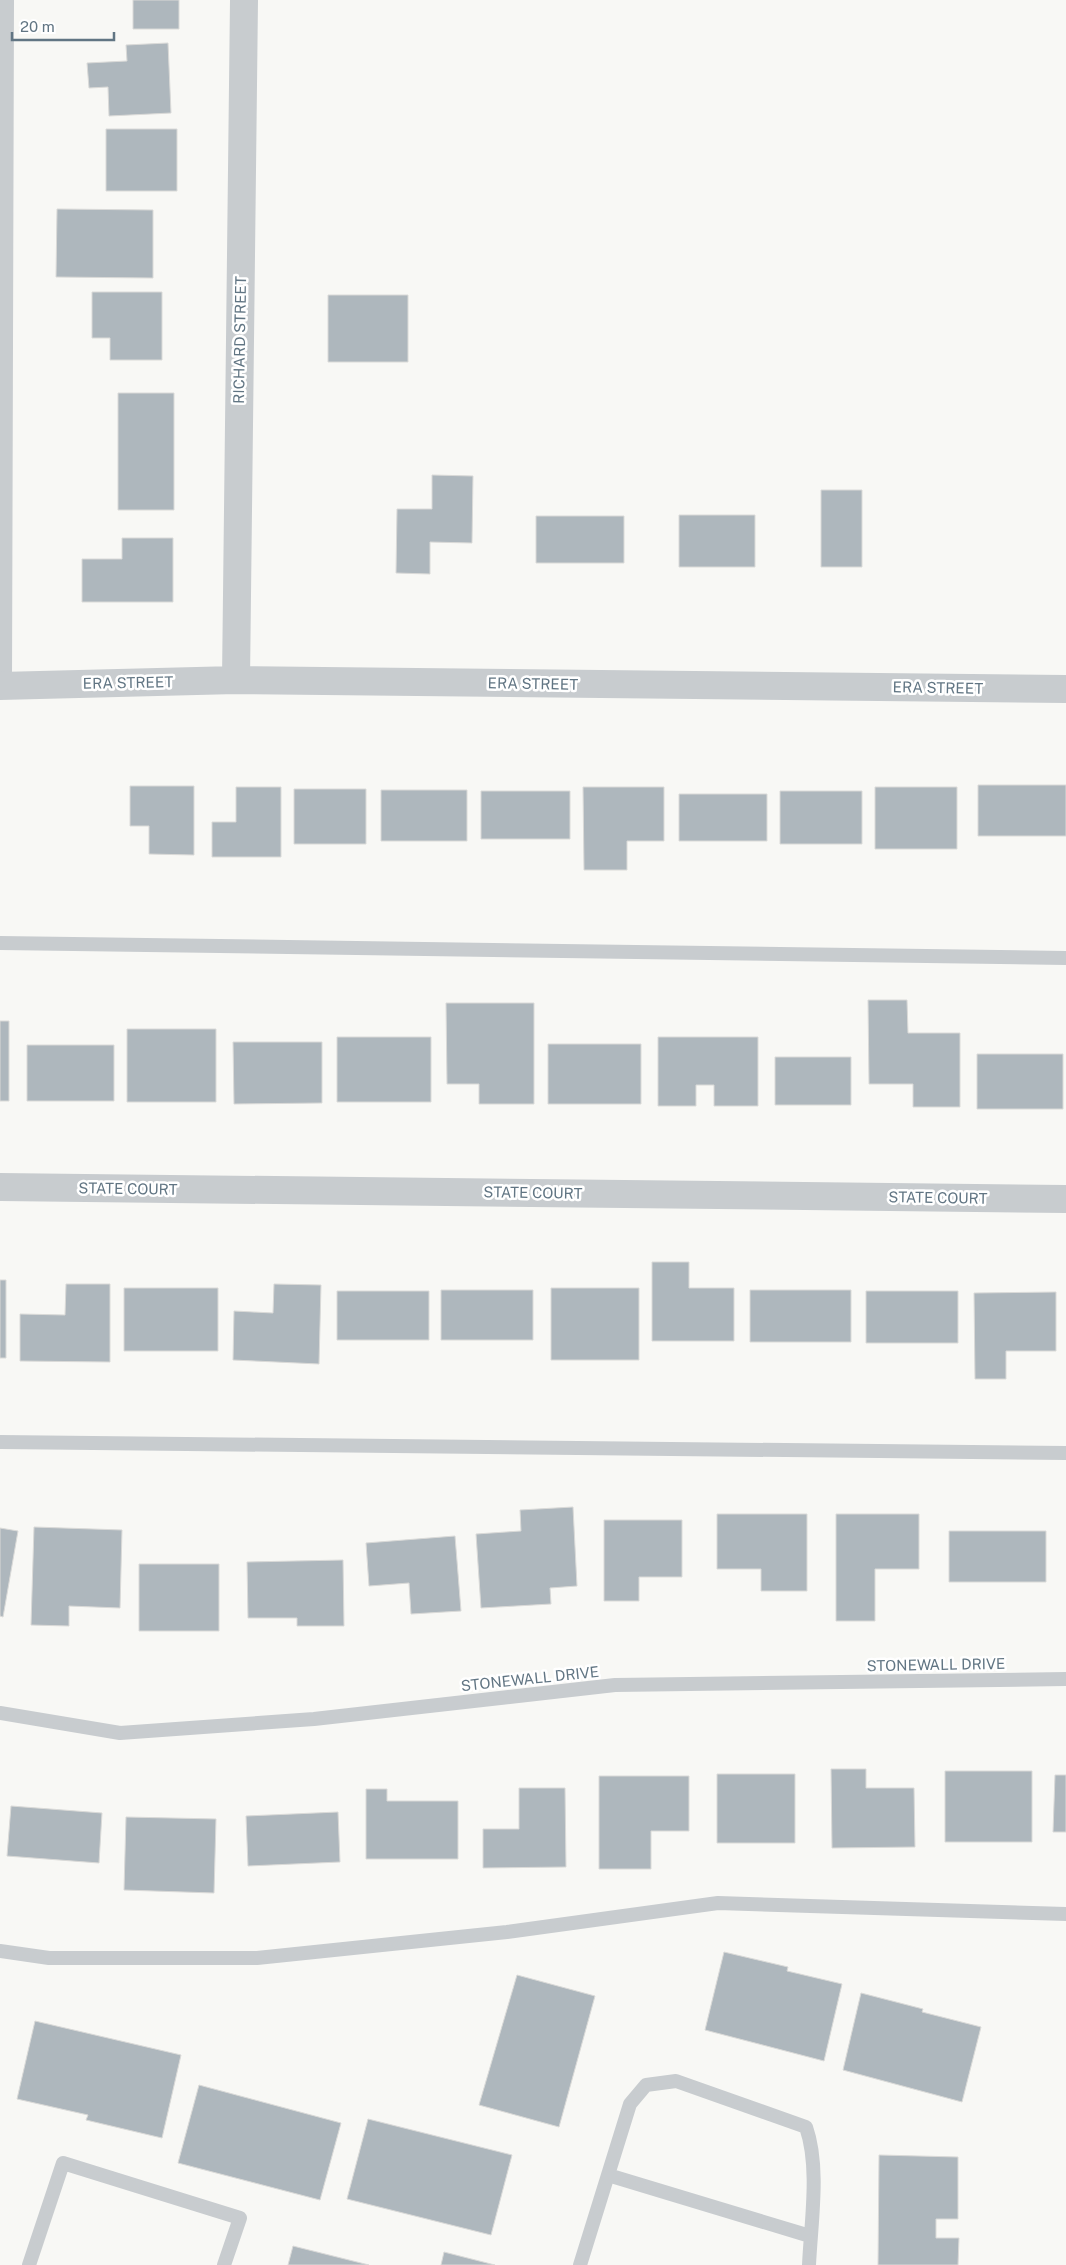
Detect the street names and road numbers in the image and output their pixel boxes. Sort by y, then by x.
street label: RICHARD STREET [230,276,249,404]
street label: ERA STREET [83,673,174,692]
street label: ERA STREET [488,674,579,693]
street label: ERA STREET [893,678,984,697]
street label: STATE COURT [78,1179,178,1198]
street label: STATE COURT [483,1183,583,1202]
street label: STATE COURT [888,1188,988,1207]
street label: STONEWALL DRIVE [867,1655,1005,1674]
street label: STONEWALL DRIVE [460,1663,600,1694]

